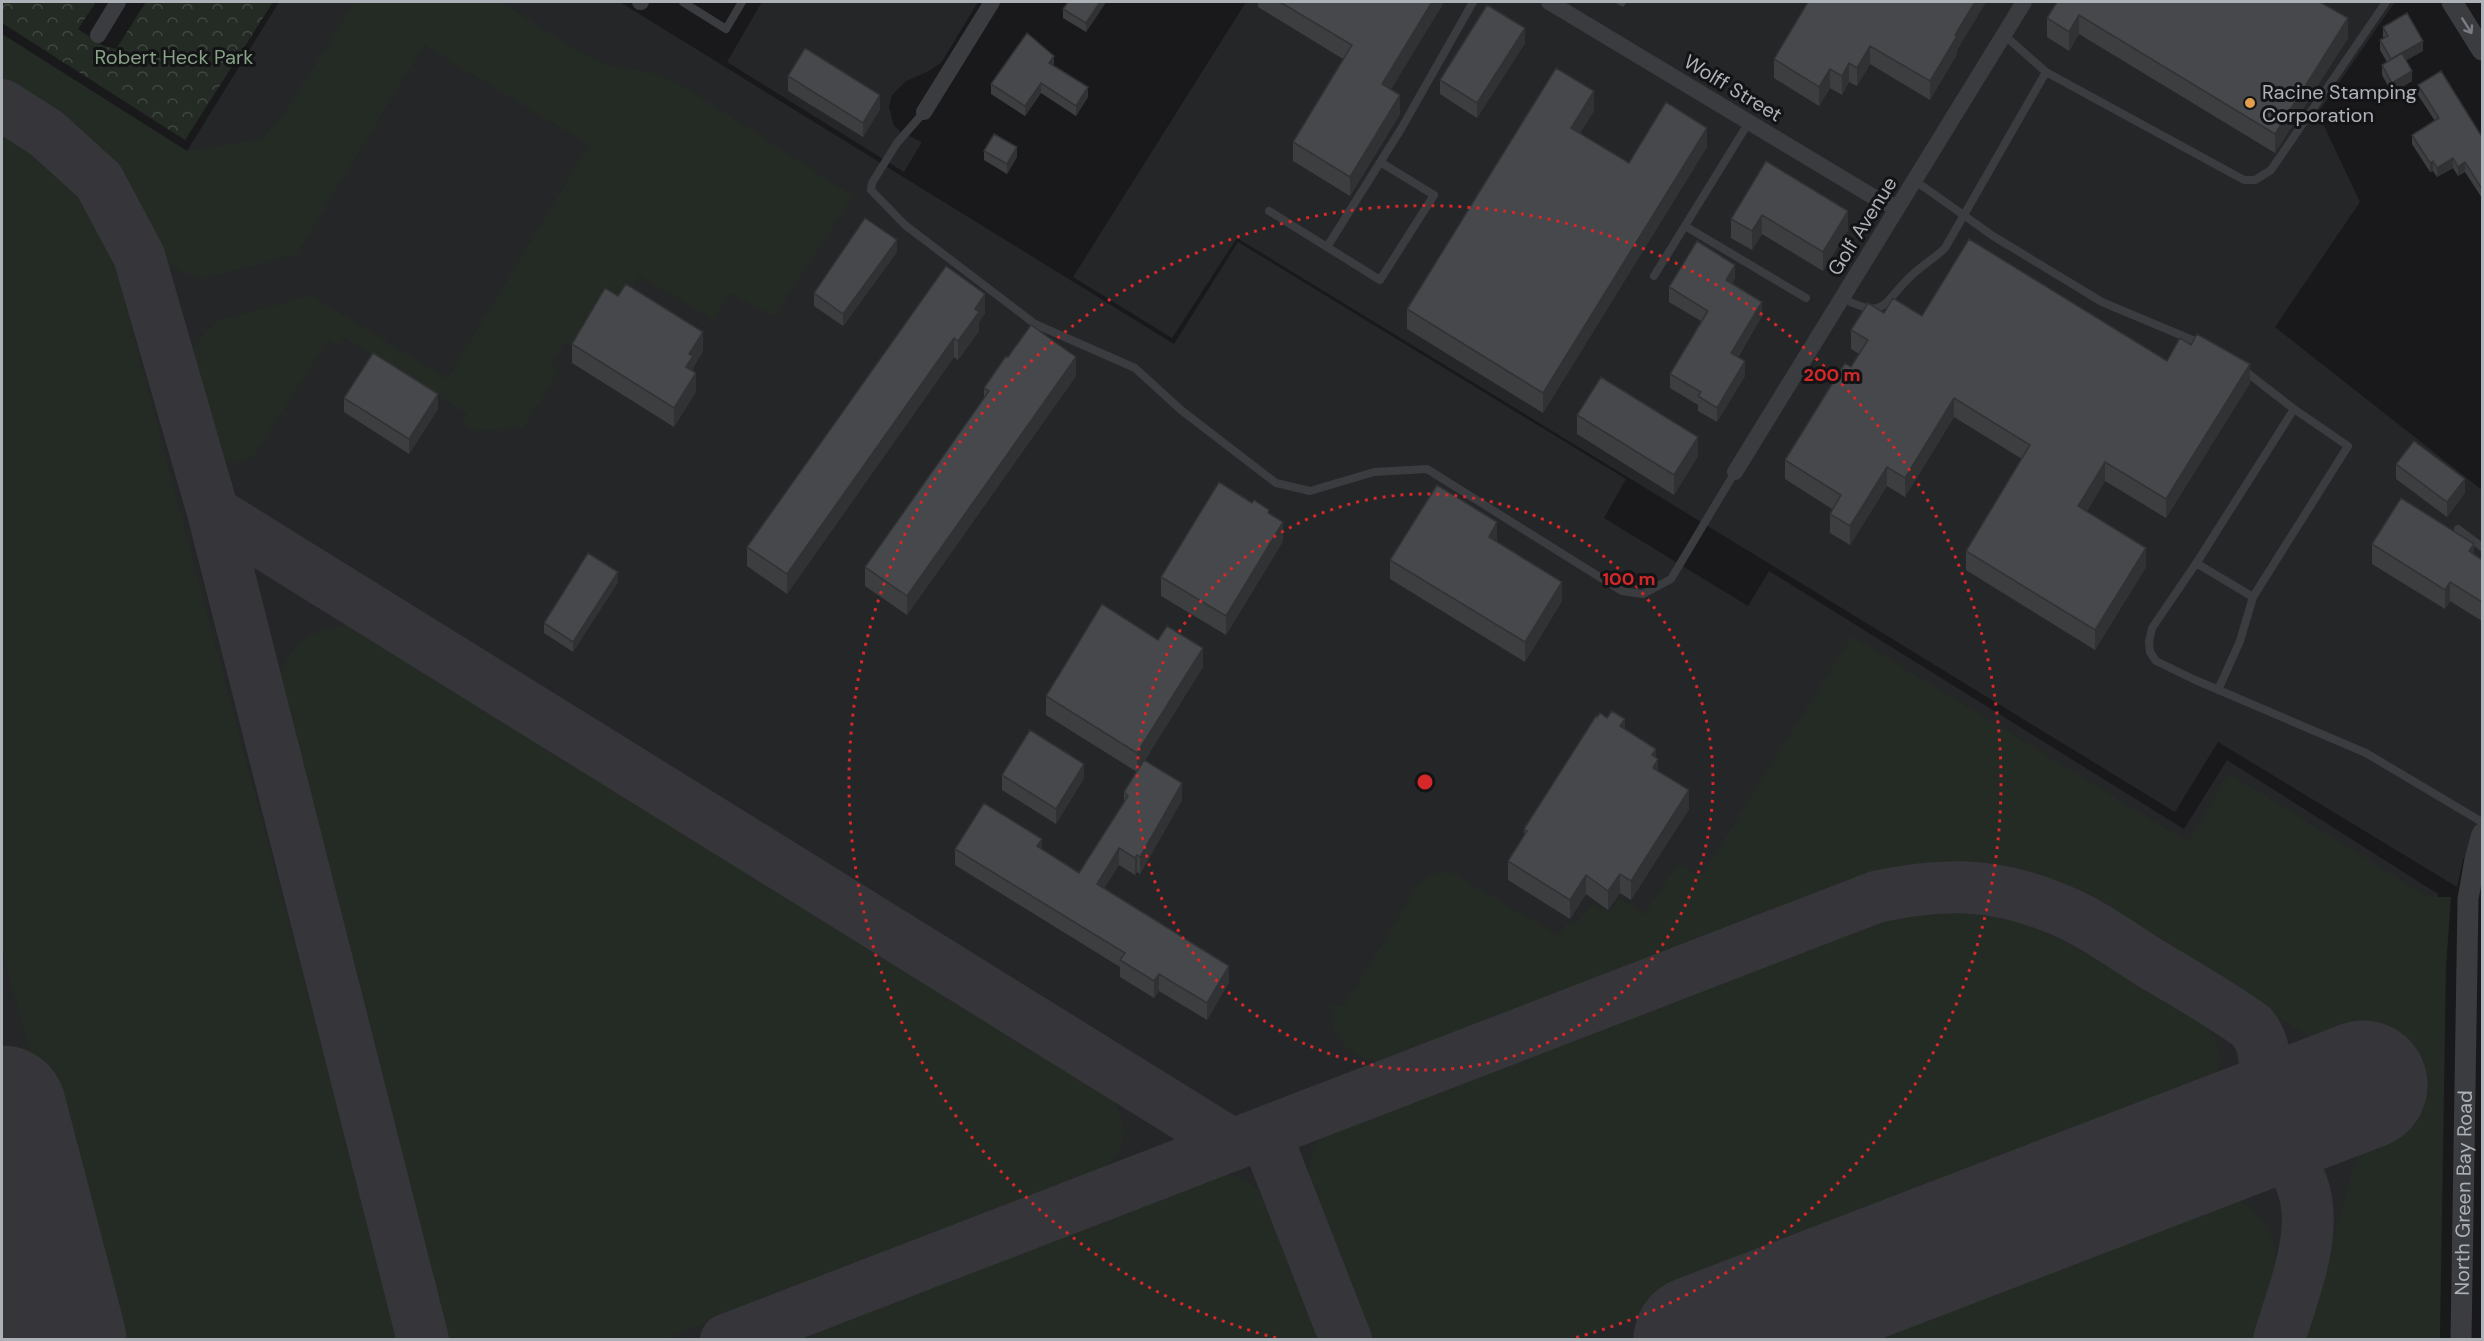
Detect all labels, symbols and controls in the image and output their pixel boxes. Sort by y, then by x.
one-way arrow [2461,17,2474,34]
park label: Robert Heck Park [95,44,253,70]
street label: Wolff Street [1679,48,1787,128]
place label: Racine Stamping Corporation [2262,79,2417,128]
marker: Racine Stamping Corporation [2243,96,2257,110]
street label: Golf Avenue [1821,172,1903,280]
text: 200 m [1804,363,1860,387]
text: 100 m [1602,567,1656,591]
centre of rings [1415,772,1435,792]
street label: North Green Bay Road [2449,1090,2478,1296]

